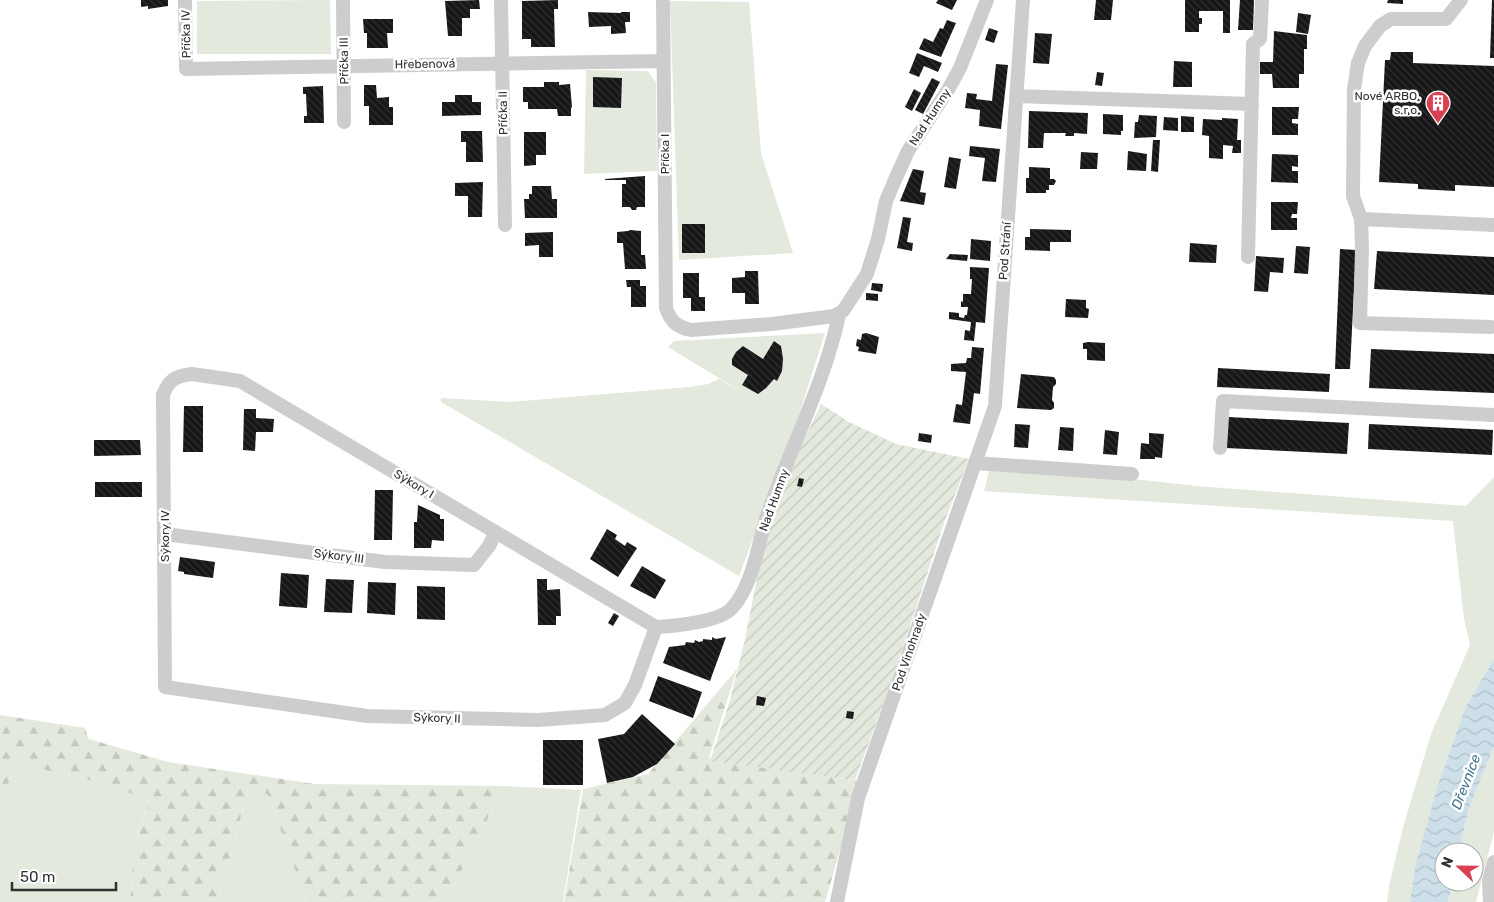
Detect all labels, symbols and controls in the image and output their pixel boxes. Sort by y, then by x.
street label: Příčka IV [179,9,193,58]
street label: Příčka III [337,37,351,85]
street label: Hřebenová [395,56,455,72]
street label: Nad Humny [906,86,954,148]
place label: Nové ARBO, s.r.o. [1354,89,1420,117]
building icon: Nové ARBO, s.r.o. [1425,90,1451,124]
street label: Příčka II [496,91,510,135]
street label: Příčka I [658,134,672,174]
street label: Pod Strání [996,220,1014,280]
street label: Sýkory I [392,467,436,501]
street label: Nad Humny [756,467,792,533]
street label: Sýkory IV [158,510,172,562]
street label: Sýkory III [313,546,365,566]
street label: Pod Vinohrady [889,611,929,693]
street label: Sýkory II [413,710,461,726]
water label: Dřevnice [1448,752,1484,812]
north arrow [1434,842,1484,892]
text: N [1438,854,1457,870]
scale bar [12,860,116,892]
text: 50 m [20,868,55,886]

